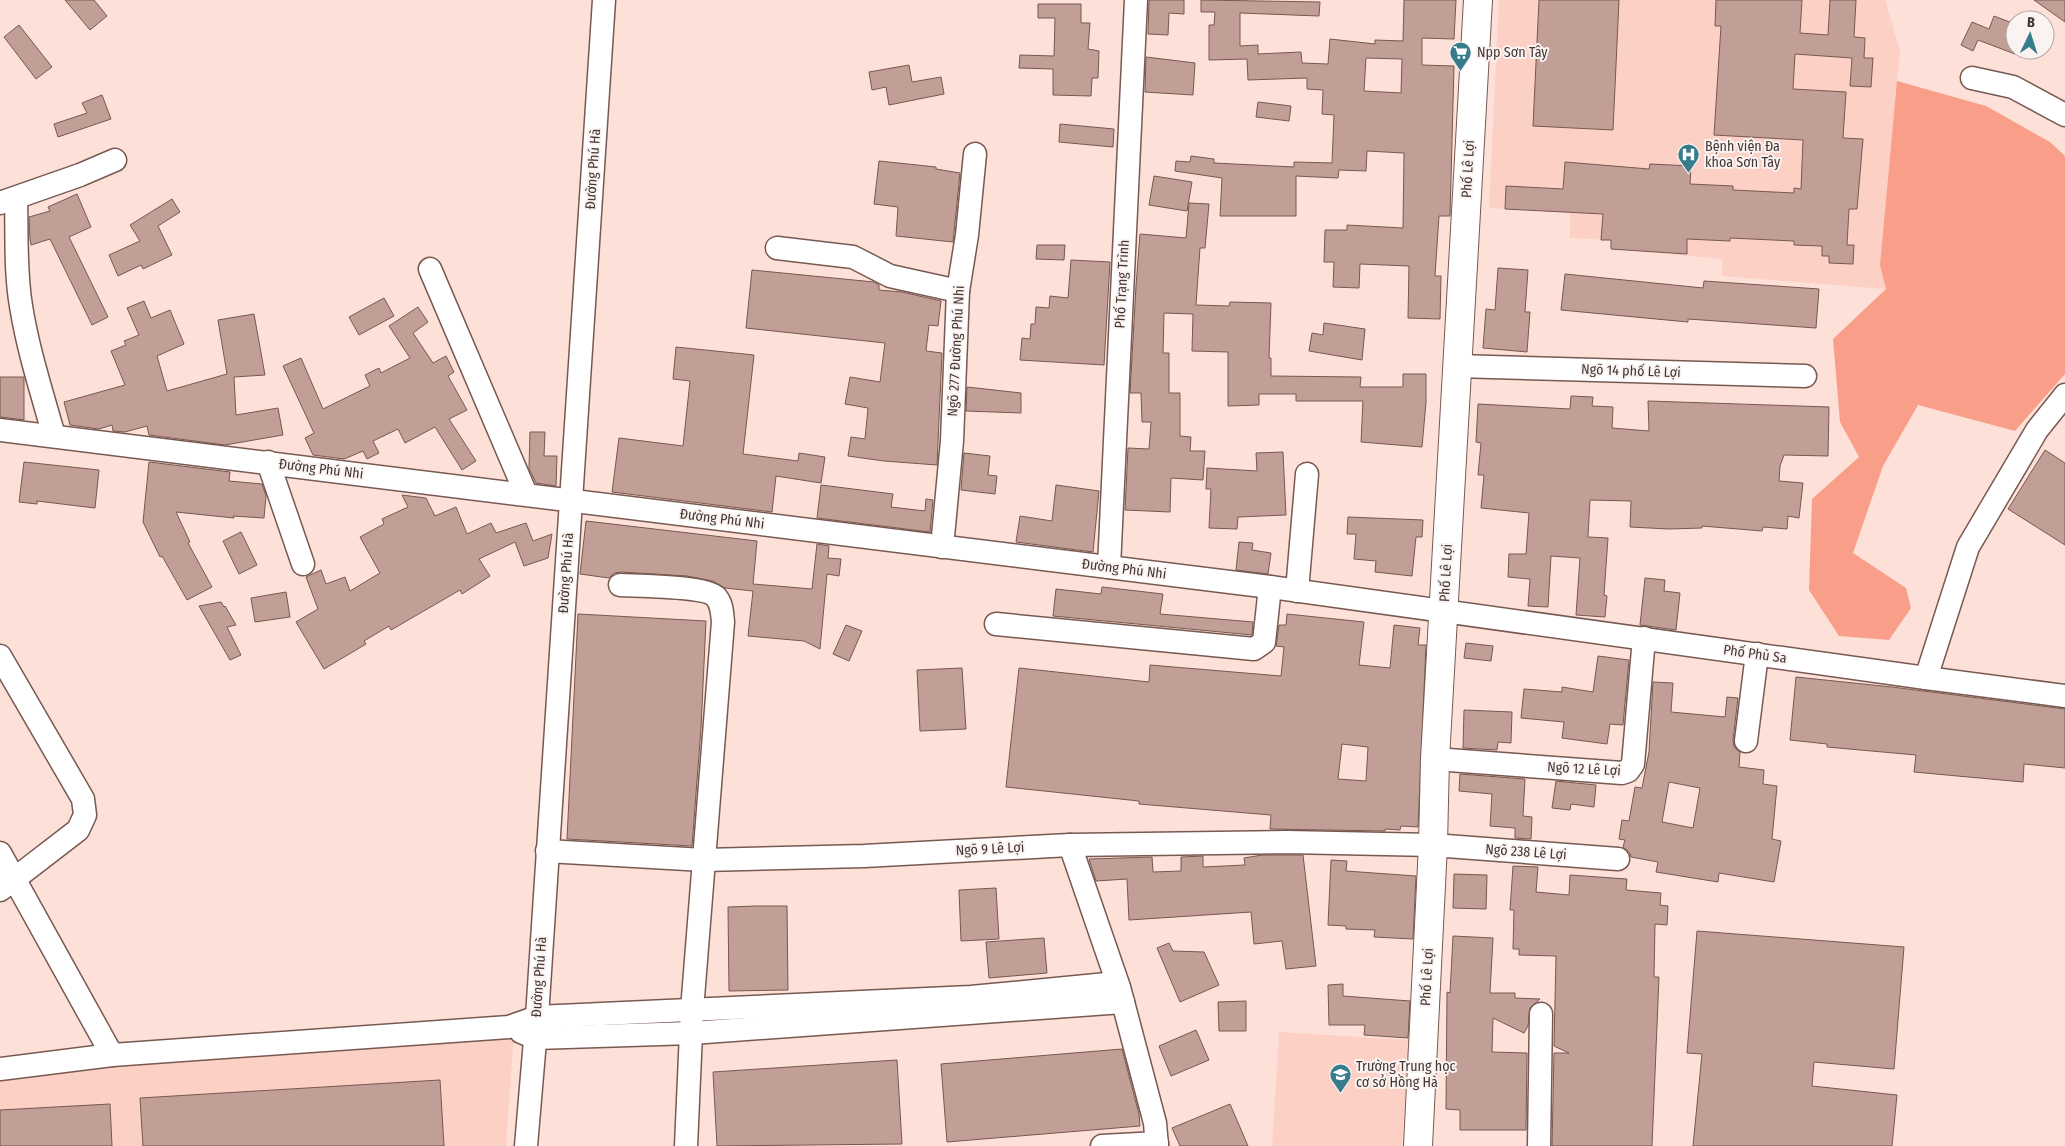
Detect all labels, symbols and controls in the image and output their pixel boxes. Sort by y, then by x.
north arrow [2005,10,2055,60]
text: B [2026,14,2036,31]
supermarket icon: Npp Sơn Tây [1449,40,1473,71]
place label: Npp Sơn Tây [1477,44,1548,61]
street label: Đường Phú Hà [582,128,604,210]
place label: Bệnh viện Đa khoa Sơn Tây [1705,138,1781,171]
street label: Phố Lê Lợi [1457,139,1478,198]
hospital icon: Bệnh viện Đa khoa Sơn Tây [1677,142,1701,173]
street label: Phố Trạng Trình [1110,239,1133,329]
street label: Ngõ 277 Đường Phú Nhi [944,285,968,417]
street label: Ngõ 14 phố Lê Lợi [1581,360,1681,381]
street label: Đường Phú Nhi [278,455,364,483]
street label: Đường Phú Nhi [679,505,765,533]
street label: Đường Phú Hà [555,532,577,614]
street label: Phố Lê Lợi [1435,543,1456,602]
street label: Đường Phú Nhi [1081,555,1167,583]
street label: Phố Phù Sa [1722,640,1788,667]
street label: Ngõ 12 Lê Lợi [1547,759,1621,779]
street label: Ngõ 9 Lê Lợi [955,839,1025,859]
street label: Ngõ 238 Lê Lợi [1485,841,1567,863]
street label: Đường Phú Hà [528,936,550,1018]
street label: Phố Lê Lợi [1416,947,1437,1006]
place label: Trường Trung học cơ sở Hồng Hà [1356,1058,1455,1091]
school or university icon: Trường Trung học cơ sở Hồng Hà [1328,1062,1352,1093]

